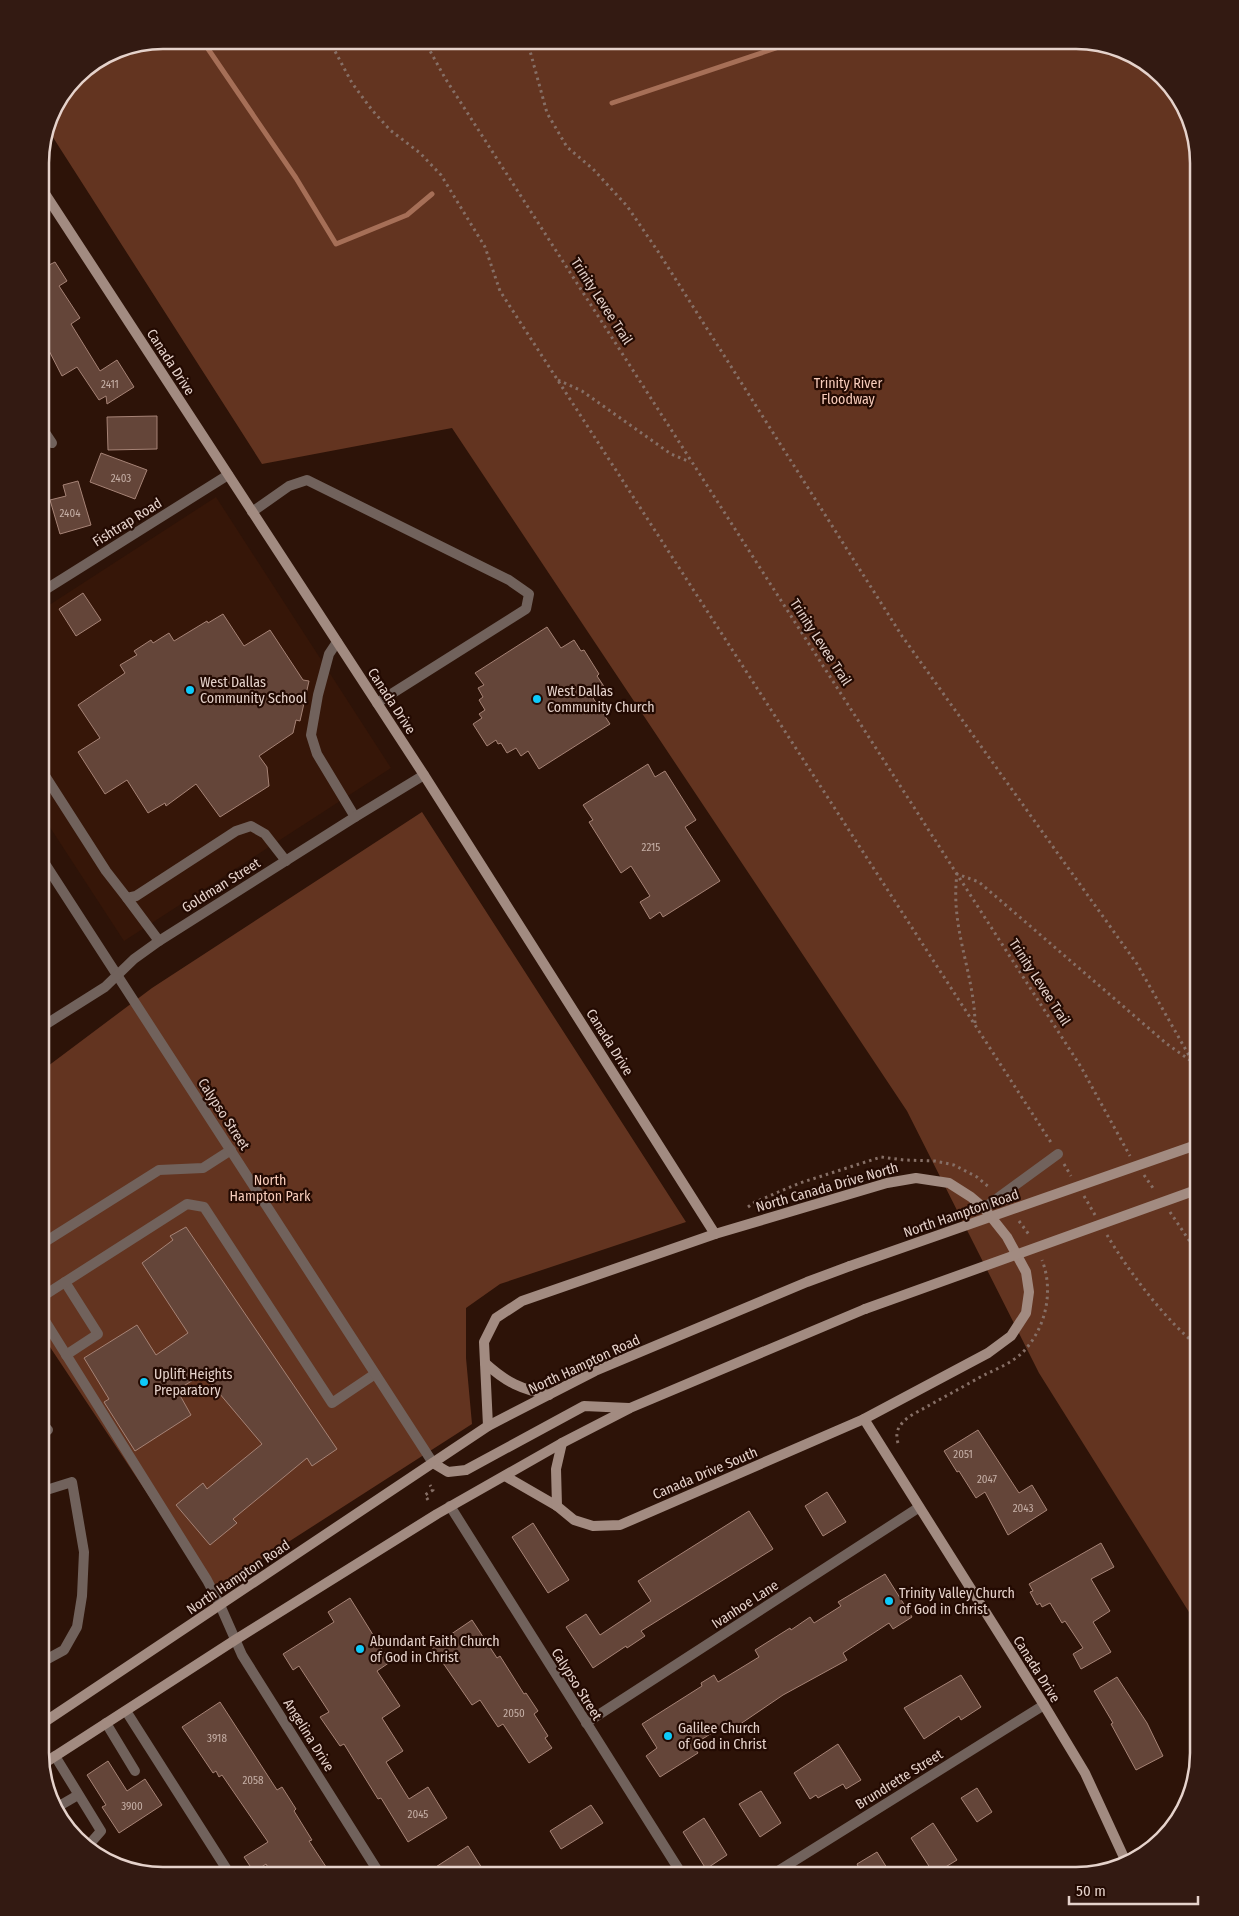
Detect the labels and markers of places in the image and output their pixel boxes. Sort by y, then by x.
place label: West Dallas Community School [200,674,307,707]
place label: West Dallas Community Church [547,683,655,716]
marker: West Dallas Community School [184,684,196,696]
marker: West Dallas Community Church [531,693,543,705]
place label: Uplift Heights Preparatory [154,1366,233,1399]
marker: Uplift Heights Preparatory [138,1376,150,1388]
place label: Trinity Valley Church of God in Christ [899,1585,1015,1618]
marker: Trinity Valley Church of God in Christ [883,1595,895,1607]
place label: Abundant Faith Church of God in Christ [370,1633,500,1666]
marker: Abundant Faith Church of God in Christ [354,1643,366,1655]
place label: Galilee Church of God in Christ [678,1720,767,1753]
marker: Galilee Church of God in Christ [662,1730,674,1742]

